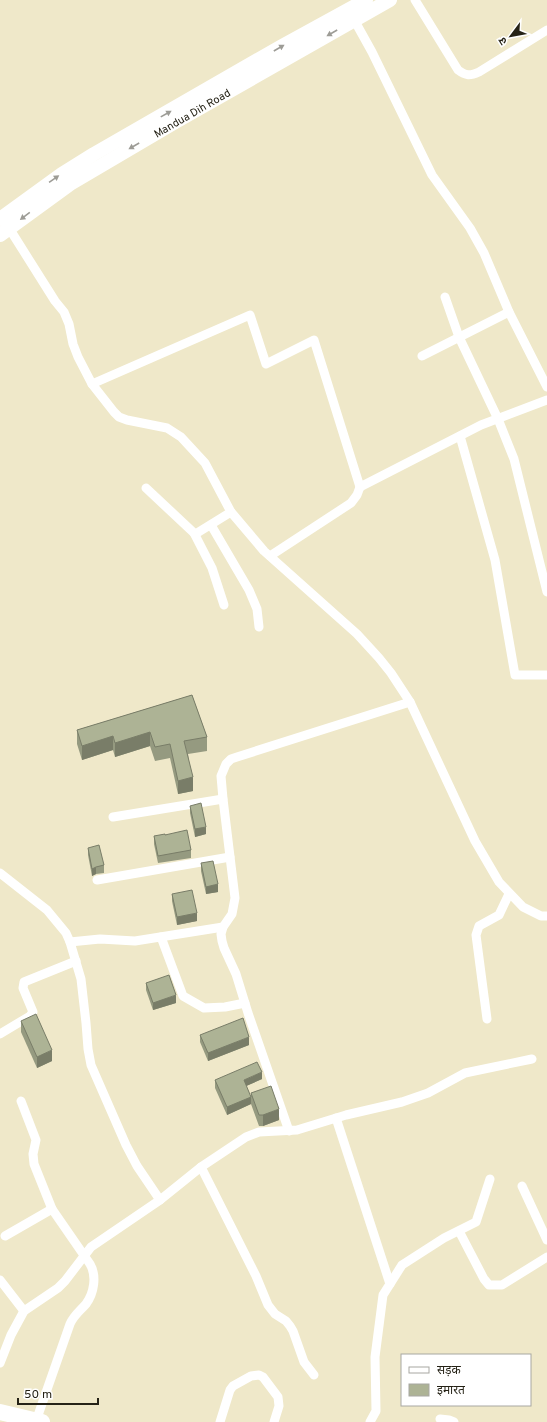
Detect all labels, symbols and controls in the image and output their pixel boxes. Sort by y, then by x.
north arrow [491,16,531,56]
one-way arrow [326,29,338,36]
text: उ [495,34,511,47]
one-way arrow [273,45,285,52]
street label: Mandua Dih Road [152,86,233,141]
one-way arrow [160,110,172,117]
one-way arrow [129,142,139,150]
one-way arrow [49,175,59,183]
one-way arrow [19,212,30,220]
legend [401,1354,531,1406]
text: सड़क [437,1363,462,1379]
scale bar [18,1380,98,1406]
text: इमारत [437,1383,466,1399]
text: 50 m [24,1387,52,1403]

